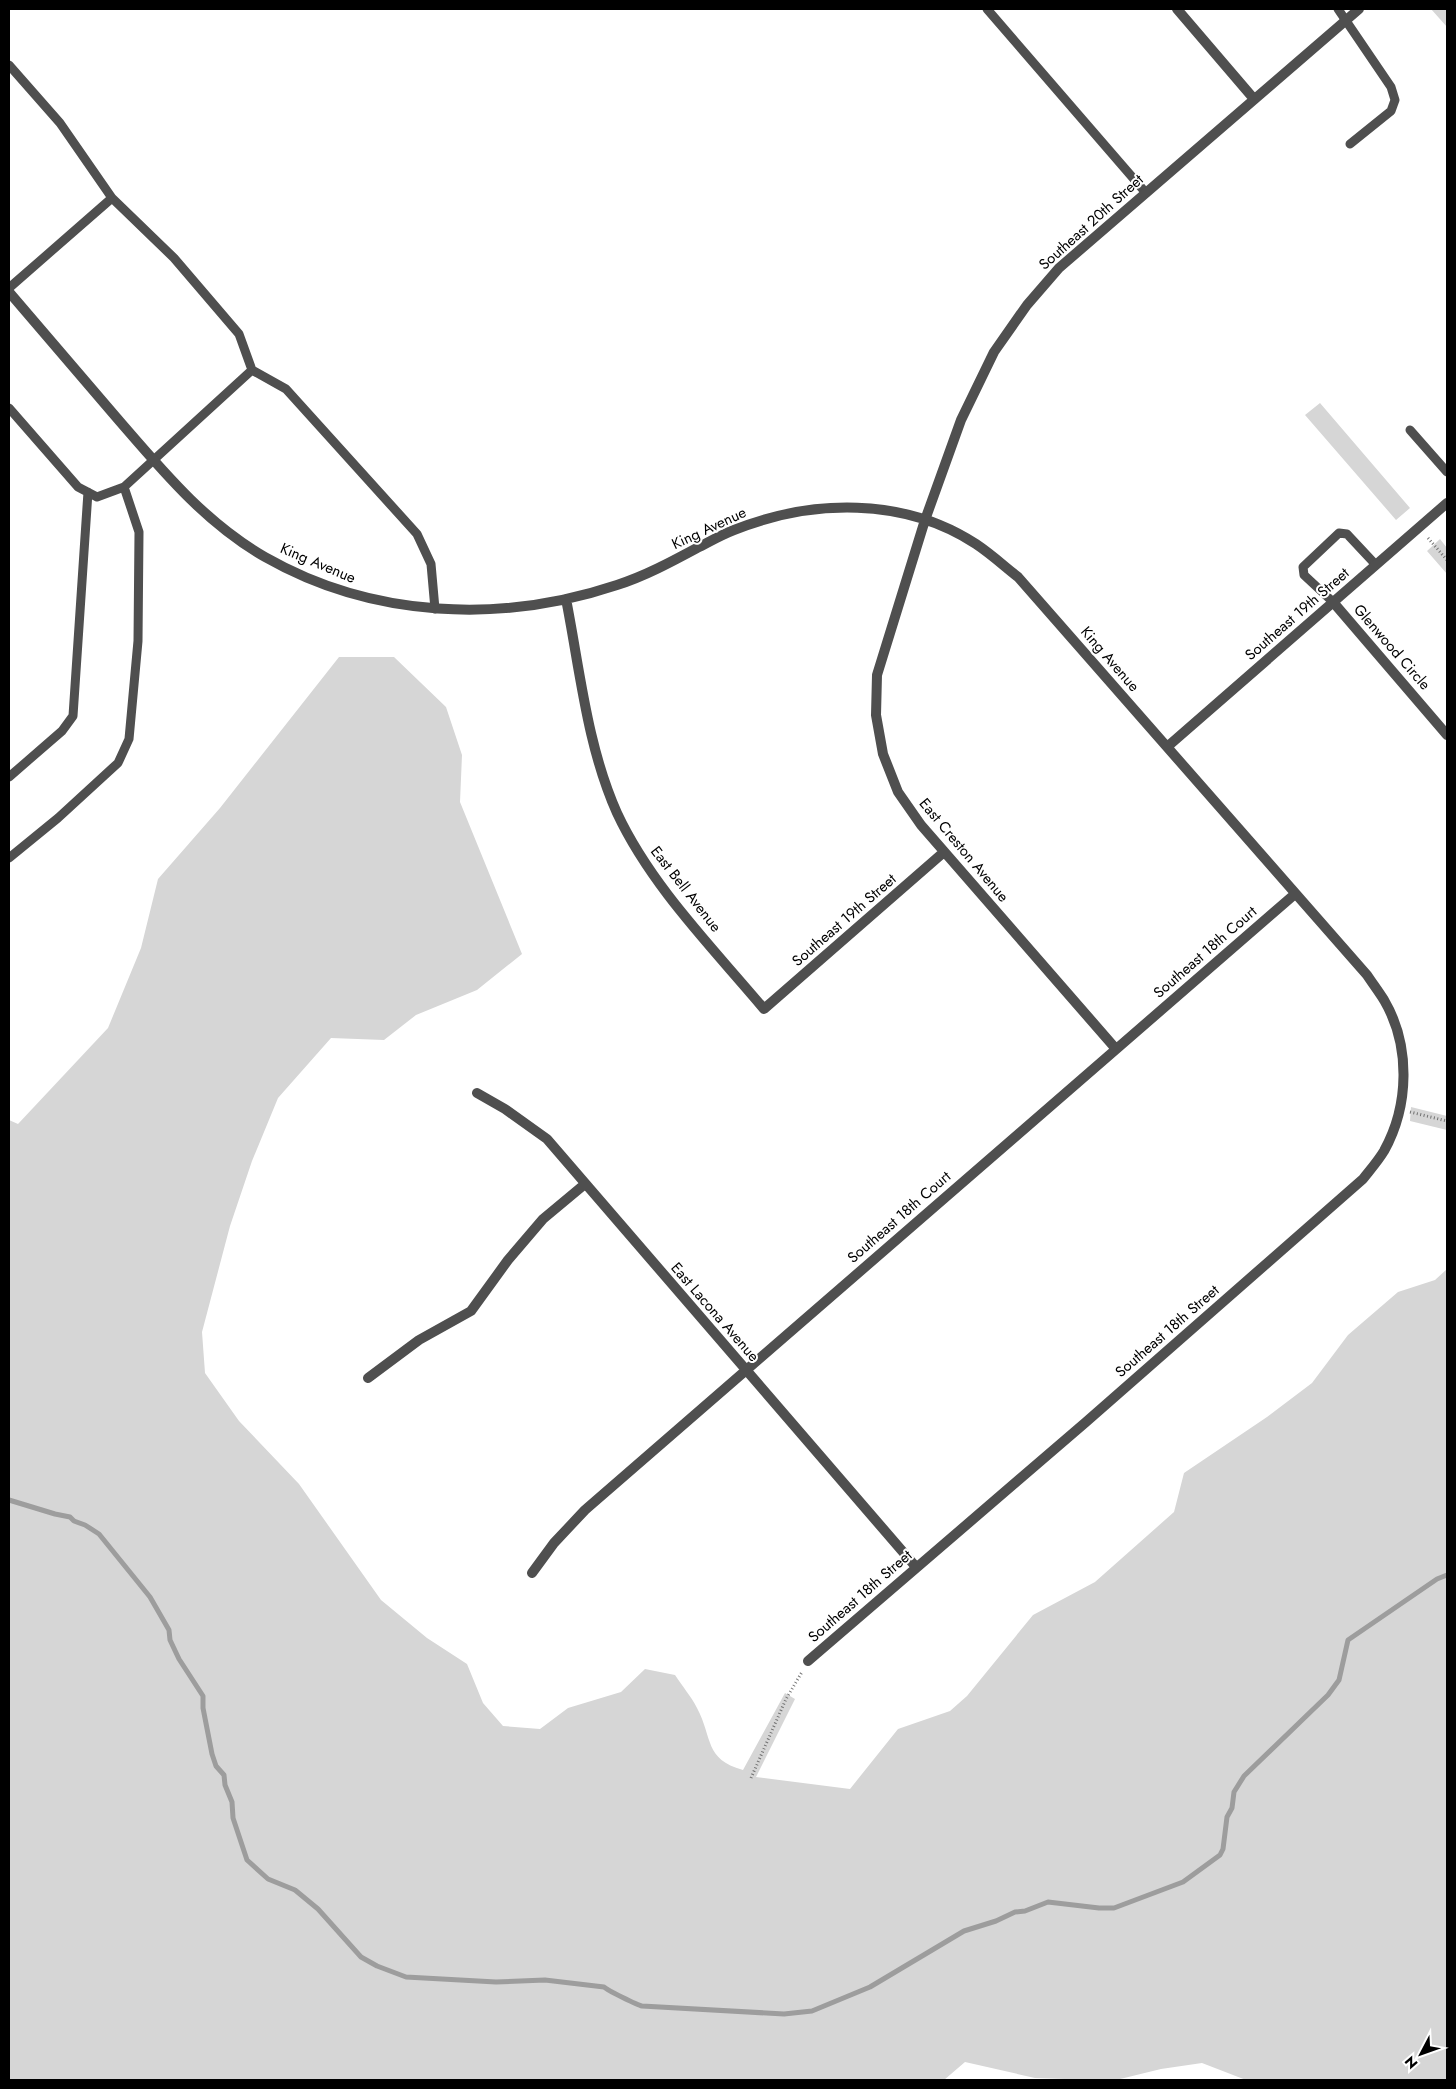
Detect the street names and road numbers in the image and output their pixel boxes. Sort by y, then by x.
street label: Southeast 20th Street [1034,169,1148,275]
street label: King Avenue [668,501,750,555]
street label: King Avenue [277,537,359,589]
street label: Southeast 19th Street [1240,562,1354,666]
street label: Glenwood Circle [1348,599,1436,695]
street label: King Avenue [1075,622,1145,697]
street label: East Creston Avenue [914,793,1014,907]
street label: East Bell Avenue [645,841,727,937]
street label: Southeast 19th Street [787,868,901,972]
street label: Southeast 18th Court [1148,901,1262,1003]
street label: Southeast 18th Court [842,1166,956,1268]
street label: East Lacona Avenue [666,1258,765,1367]
street label: Southeast 18th Street [1110,1279,1224,1382]
street label: Southeast 18th Street [803,1544,917,1647]

